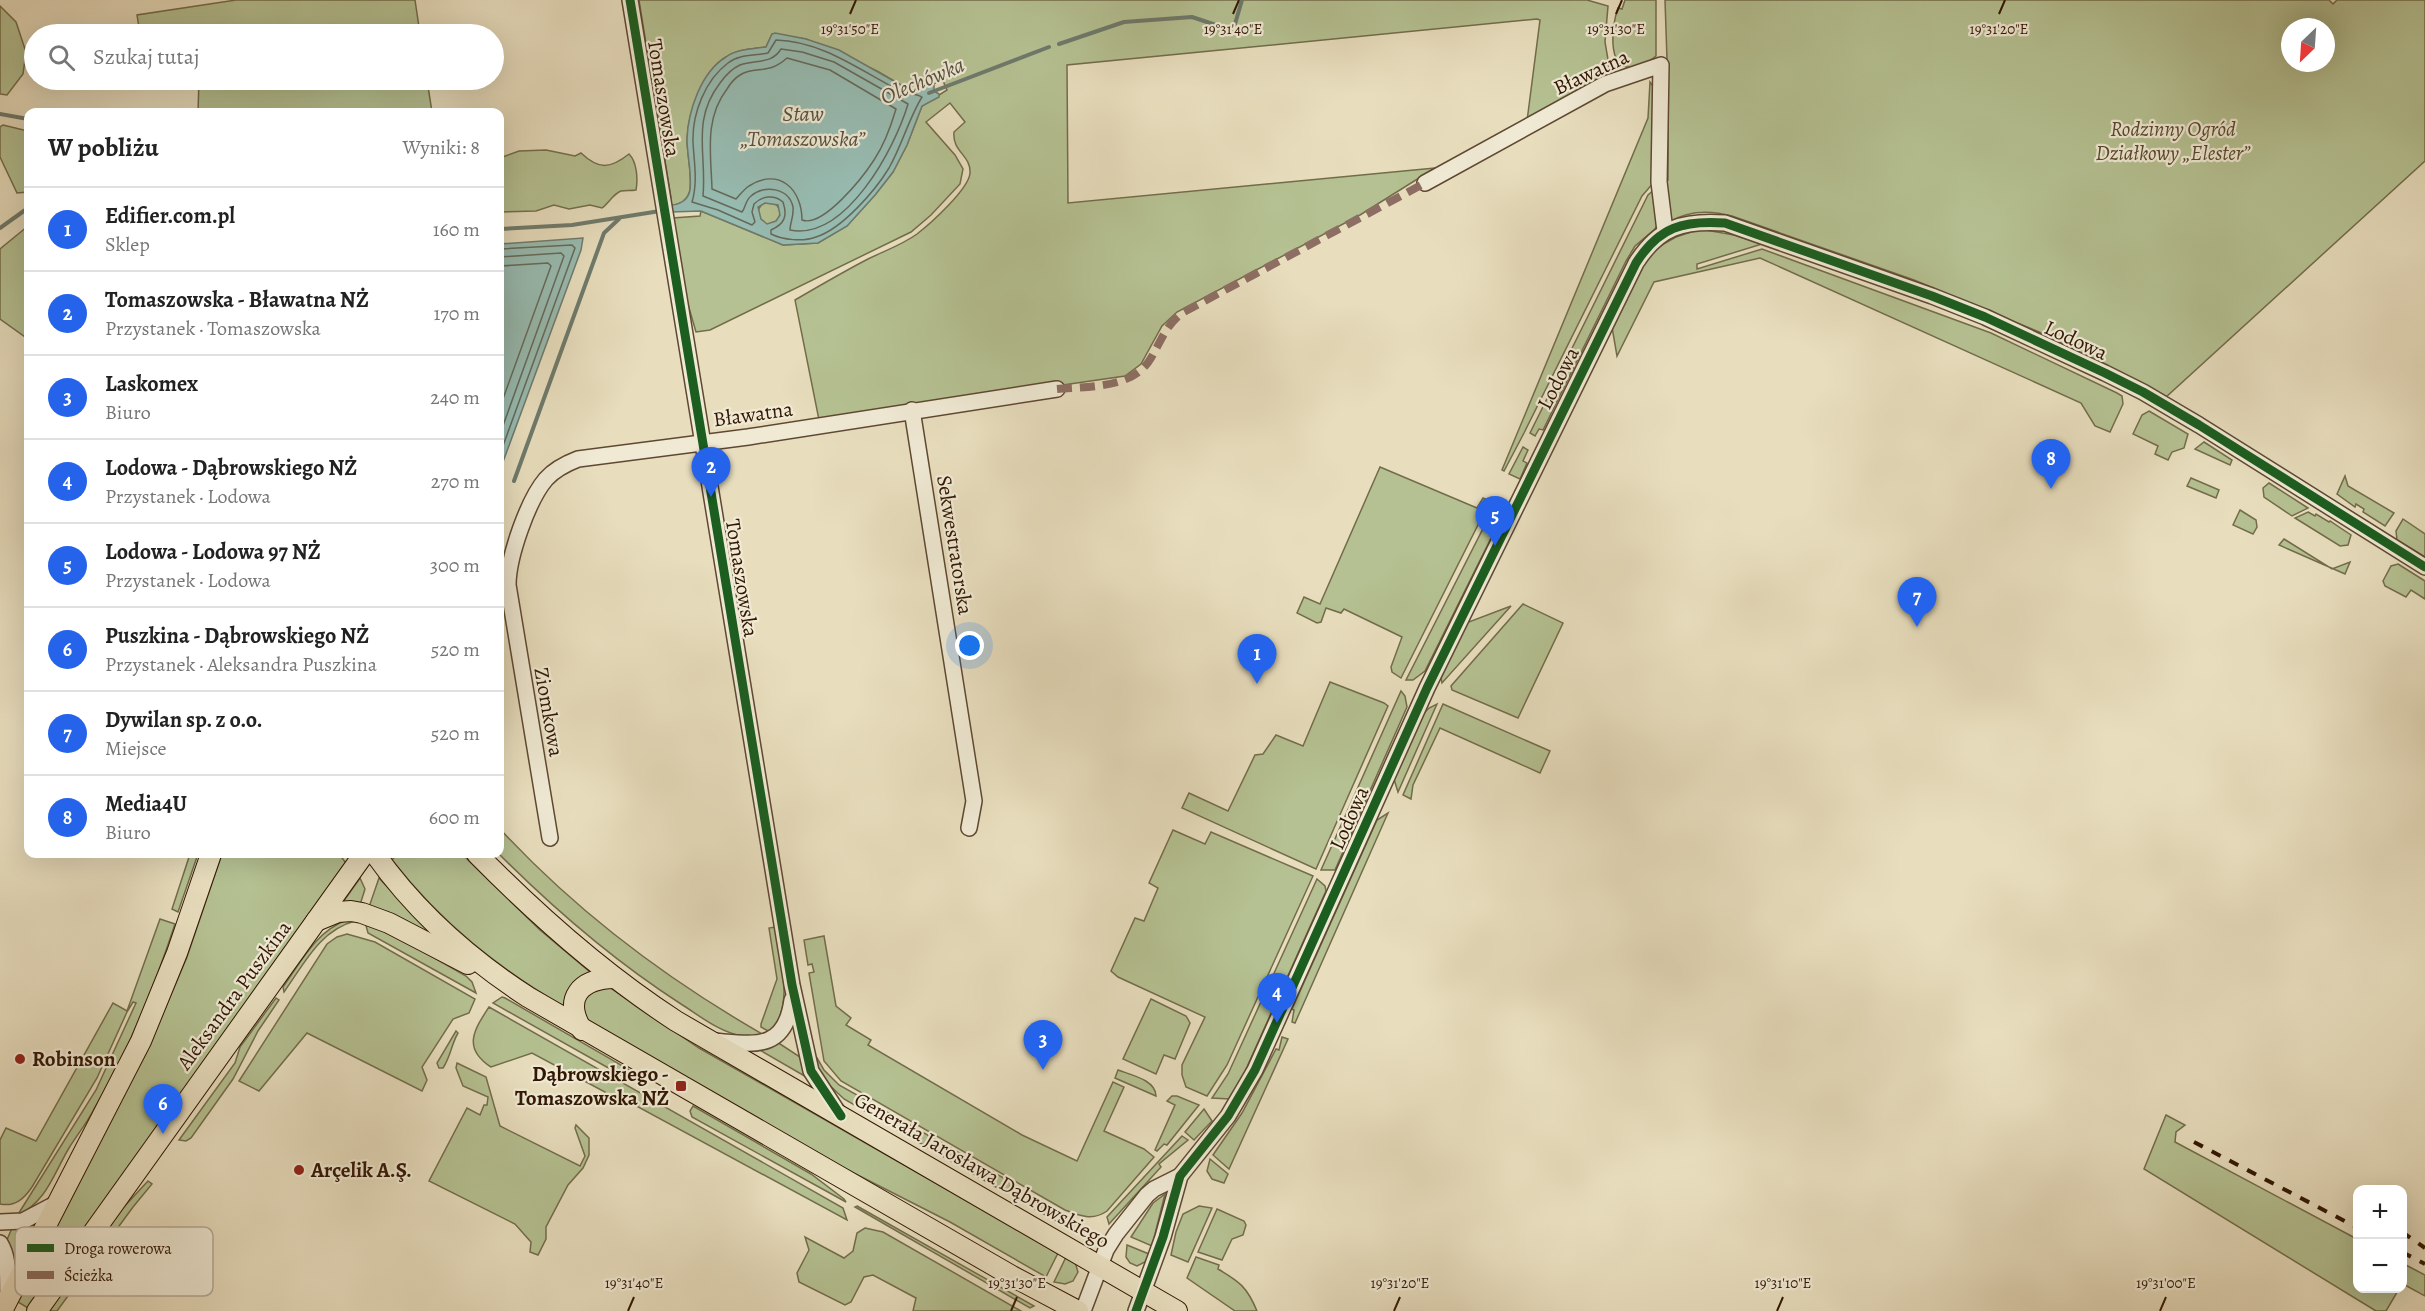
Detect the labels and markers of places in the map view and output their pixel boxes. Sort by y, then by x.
pin: 8 [2032,440,2070,489]
pin: 2 [692,448,730,497]
pin: 5 [1476,496,1514,546]
pin: 7 [1898,578,1936,627]
pin: 1 [1238,634,1276,684]
pin: 4 [1258,974,1296,1023]
pin: 3 [1024,1020,1062,1070]
place label: Robinson [32,1045,116,1073]
marker: Robinson [13,1052,27,1066]
place label: Dąbrowskiego - Tomaszowska NŻ [515,1060,669,1112]
marker: Dąbrowskiego - Tomaszowska NŻ [674,1079,688,1093]
pin: 6 [144,1084,182,1134]
place label: Arçelik A.Ş. [310,1156,412,1184]
marker: Arçelik A.Ş. [292,1163,306,1177]

